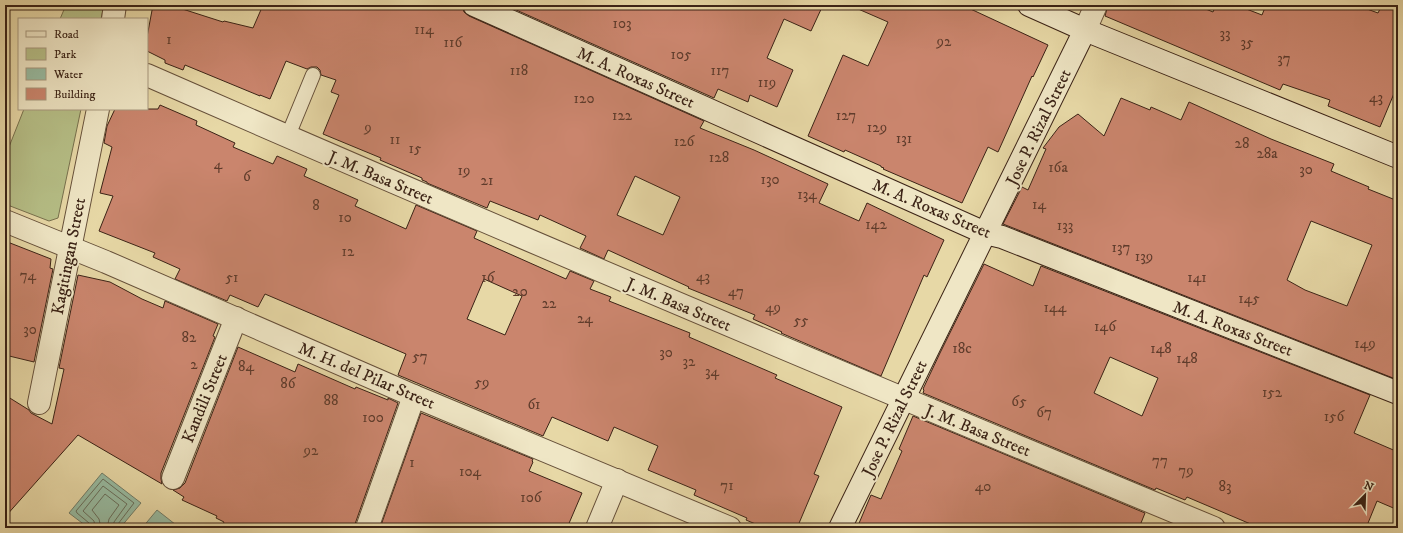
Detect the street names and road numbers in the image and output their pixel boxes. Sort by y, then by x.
street label: M. A. Roxas Street [573,42,698,114]
street label: Jose P. Rizal Street [1000,65,1077,191]
street label: J. M. Basa Street [323,145,437,210]
street label: M. A. Roxas Street [869,174,995,244]
street label: Kagitingan Street [47,195,91,317]
street label: J. M. Basa Street [621,272,735,337]
street label: M. A. Roxas Street [1170,296,1296,362]
street label: M. H. del Pilar Street [295,337,439,415]
street label: Kandili Street [177,350,233,446]
street label: Jose P. Rizal Street [856,356,933,482]
street label: J. M. Basa Street [920,399,1034,462]

